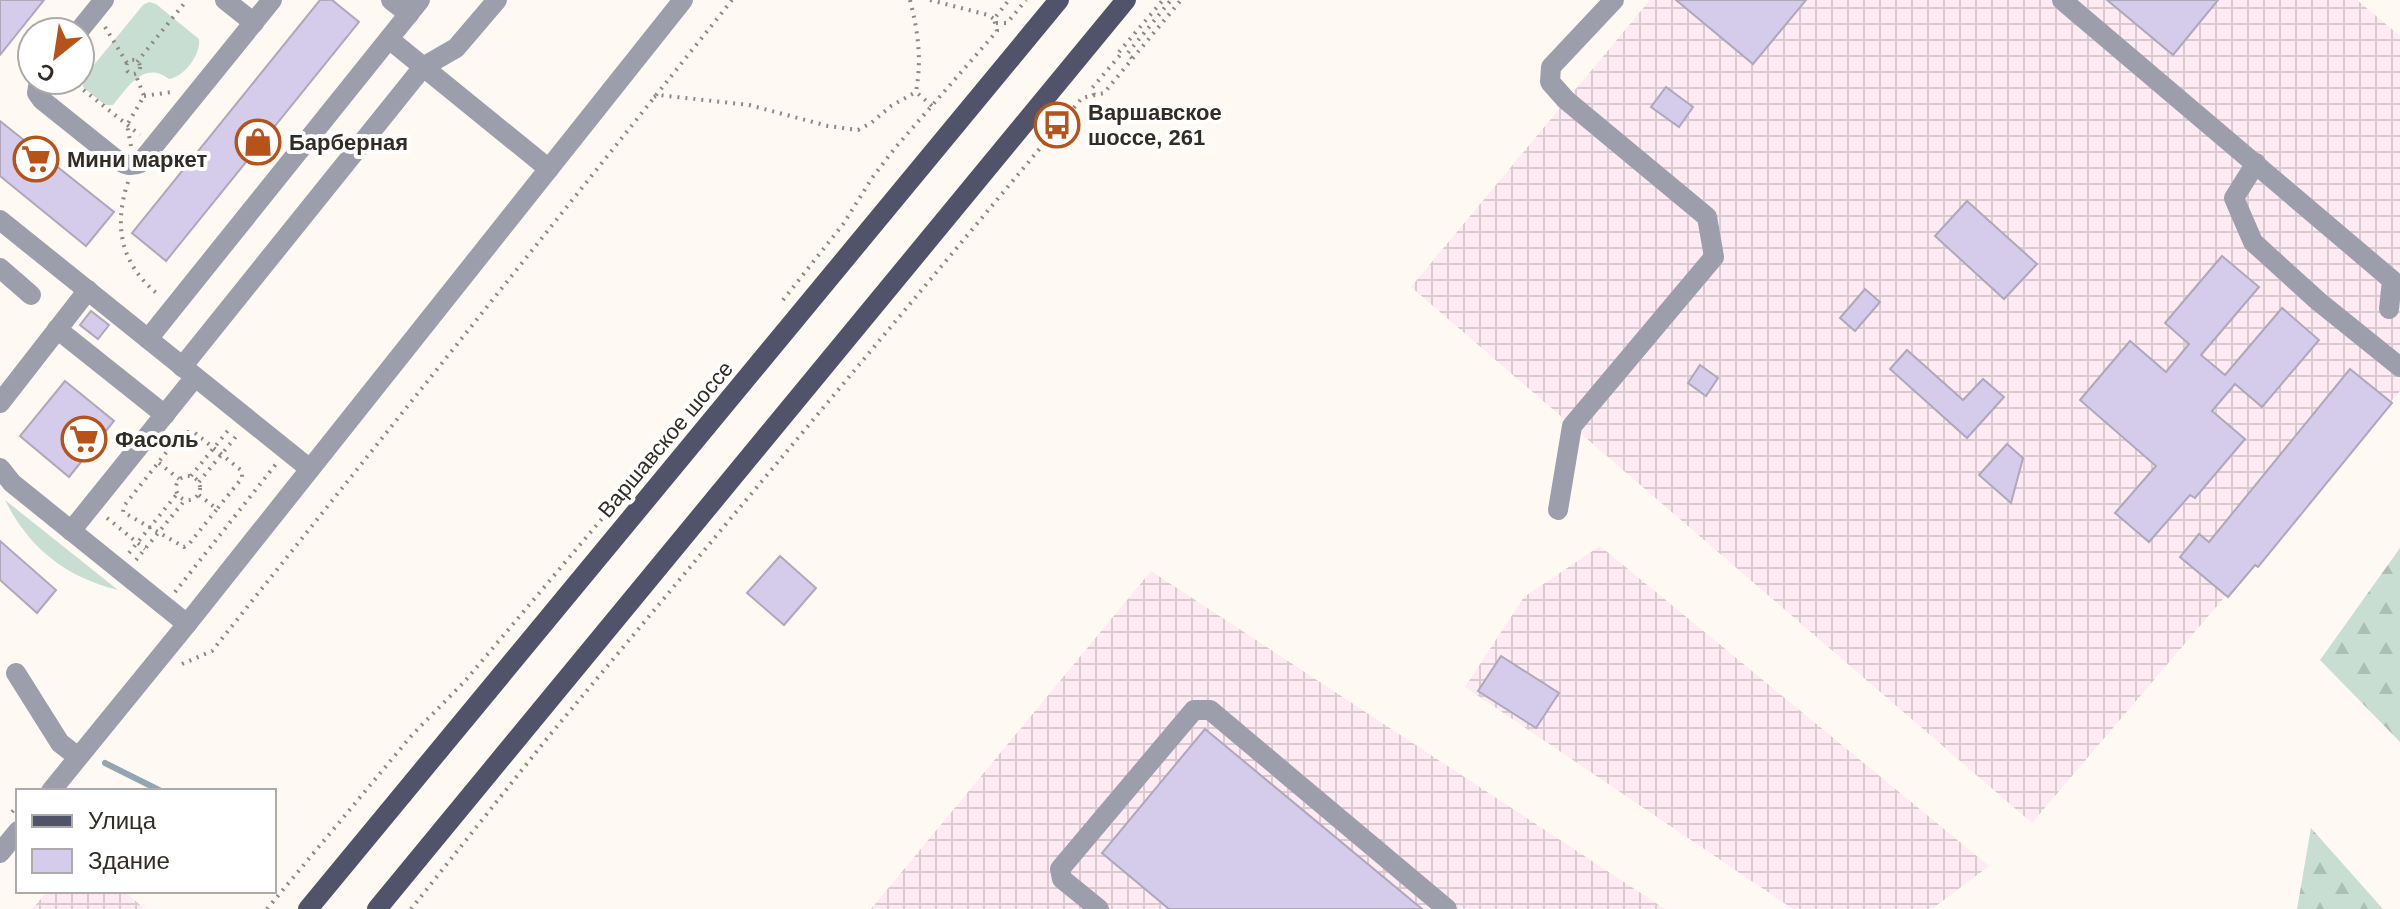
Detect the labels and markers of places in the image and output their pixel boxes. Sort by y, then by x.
place label: Варшавское шоссе, 261 [1088,100,1222,150]
bus stop icon: Варшавское шоссе, 261 [1033,101,1081,149]
shop icon: Барберная [234,118,282,166]
place label: Барберная [289,130,408,155]
supermarket icon: Мини маркет [12,135,60,183]
place label: Мини маркет [67,147,207,172]
supermarket icon: Фасоль [60,415,108,463]
place label: Фасоль [115,427,199,452]

